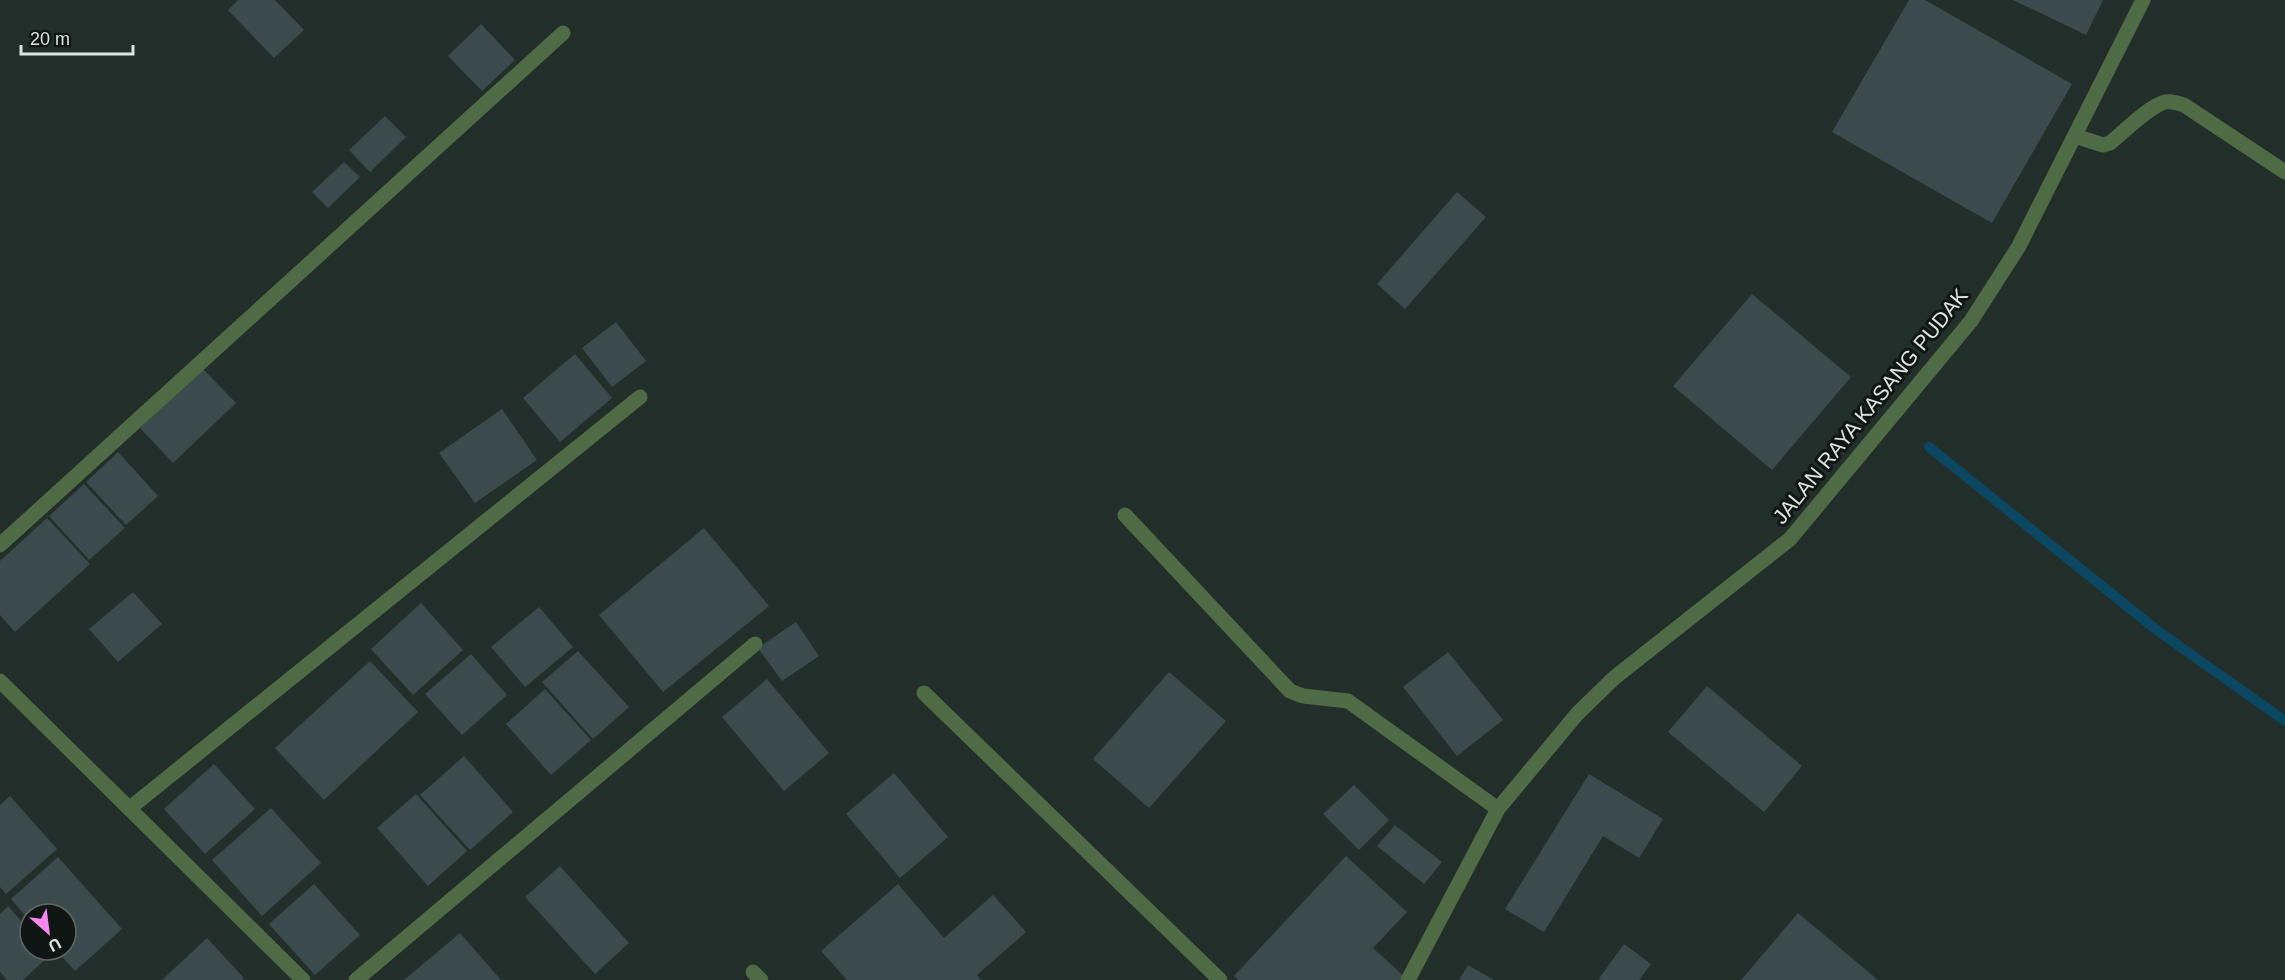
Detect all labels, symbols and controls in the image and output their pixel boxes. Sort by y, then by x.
scale bar [21,18,134,56]
text: 20 m [30,29,70,49]
street label: JALAN RAYA KASANG PUDAK [1768,284,1972,528]
north arrow [18,902,78,962]
text: U [46,935,64,955]

